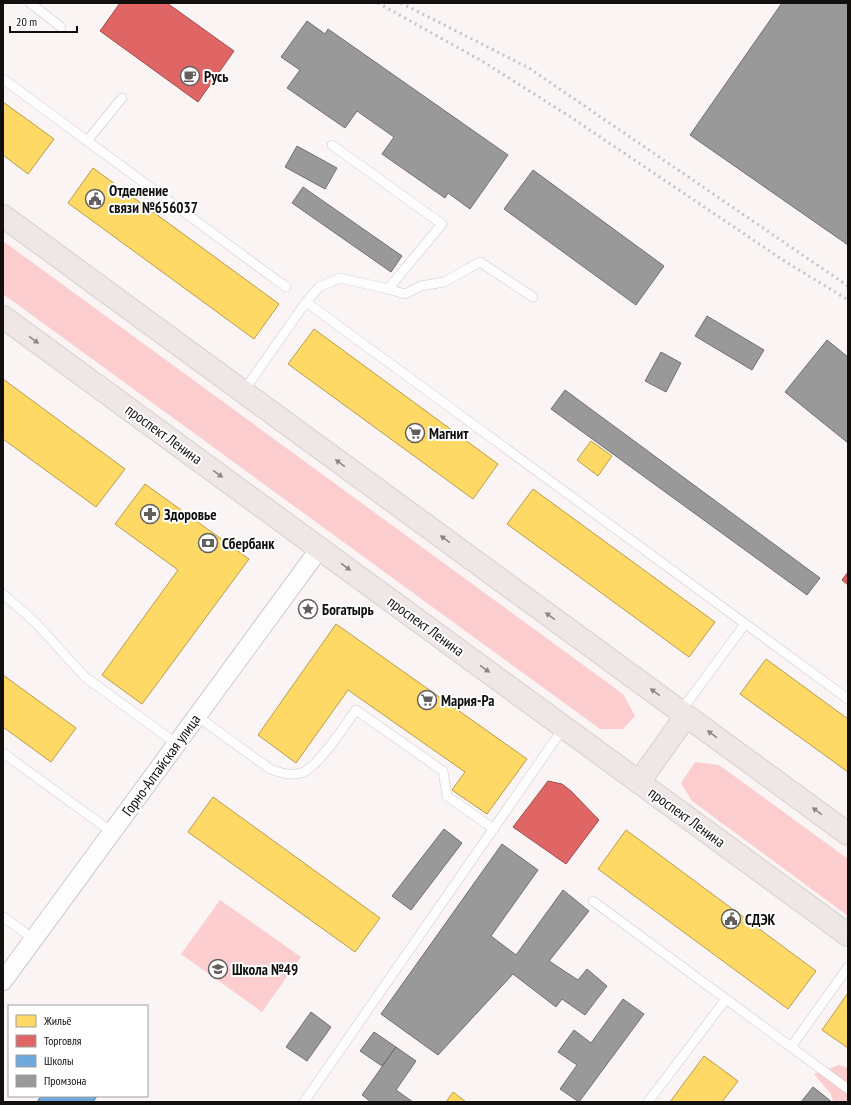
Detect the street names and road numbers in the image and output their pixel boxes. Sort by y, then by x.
street label: проспект Ленина [122,400,206,468]
street label: проспект Ленина [384,592,468,660]
street label: Горно-Алтайская улица [118,710,204,820]
street label: проспект Ленина [645,783,729,851]

